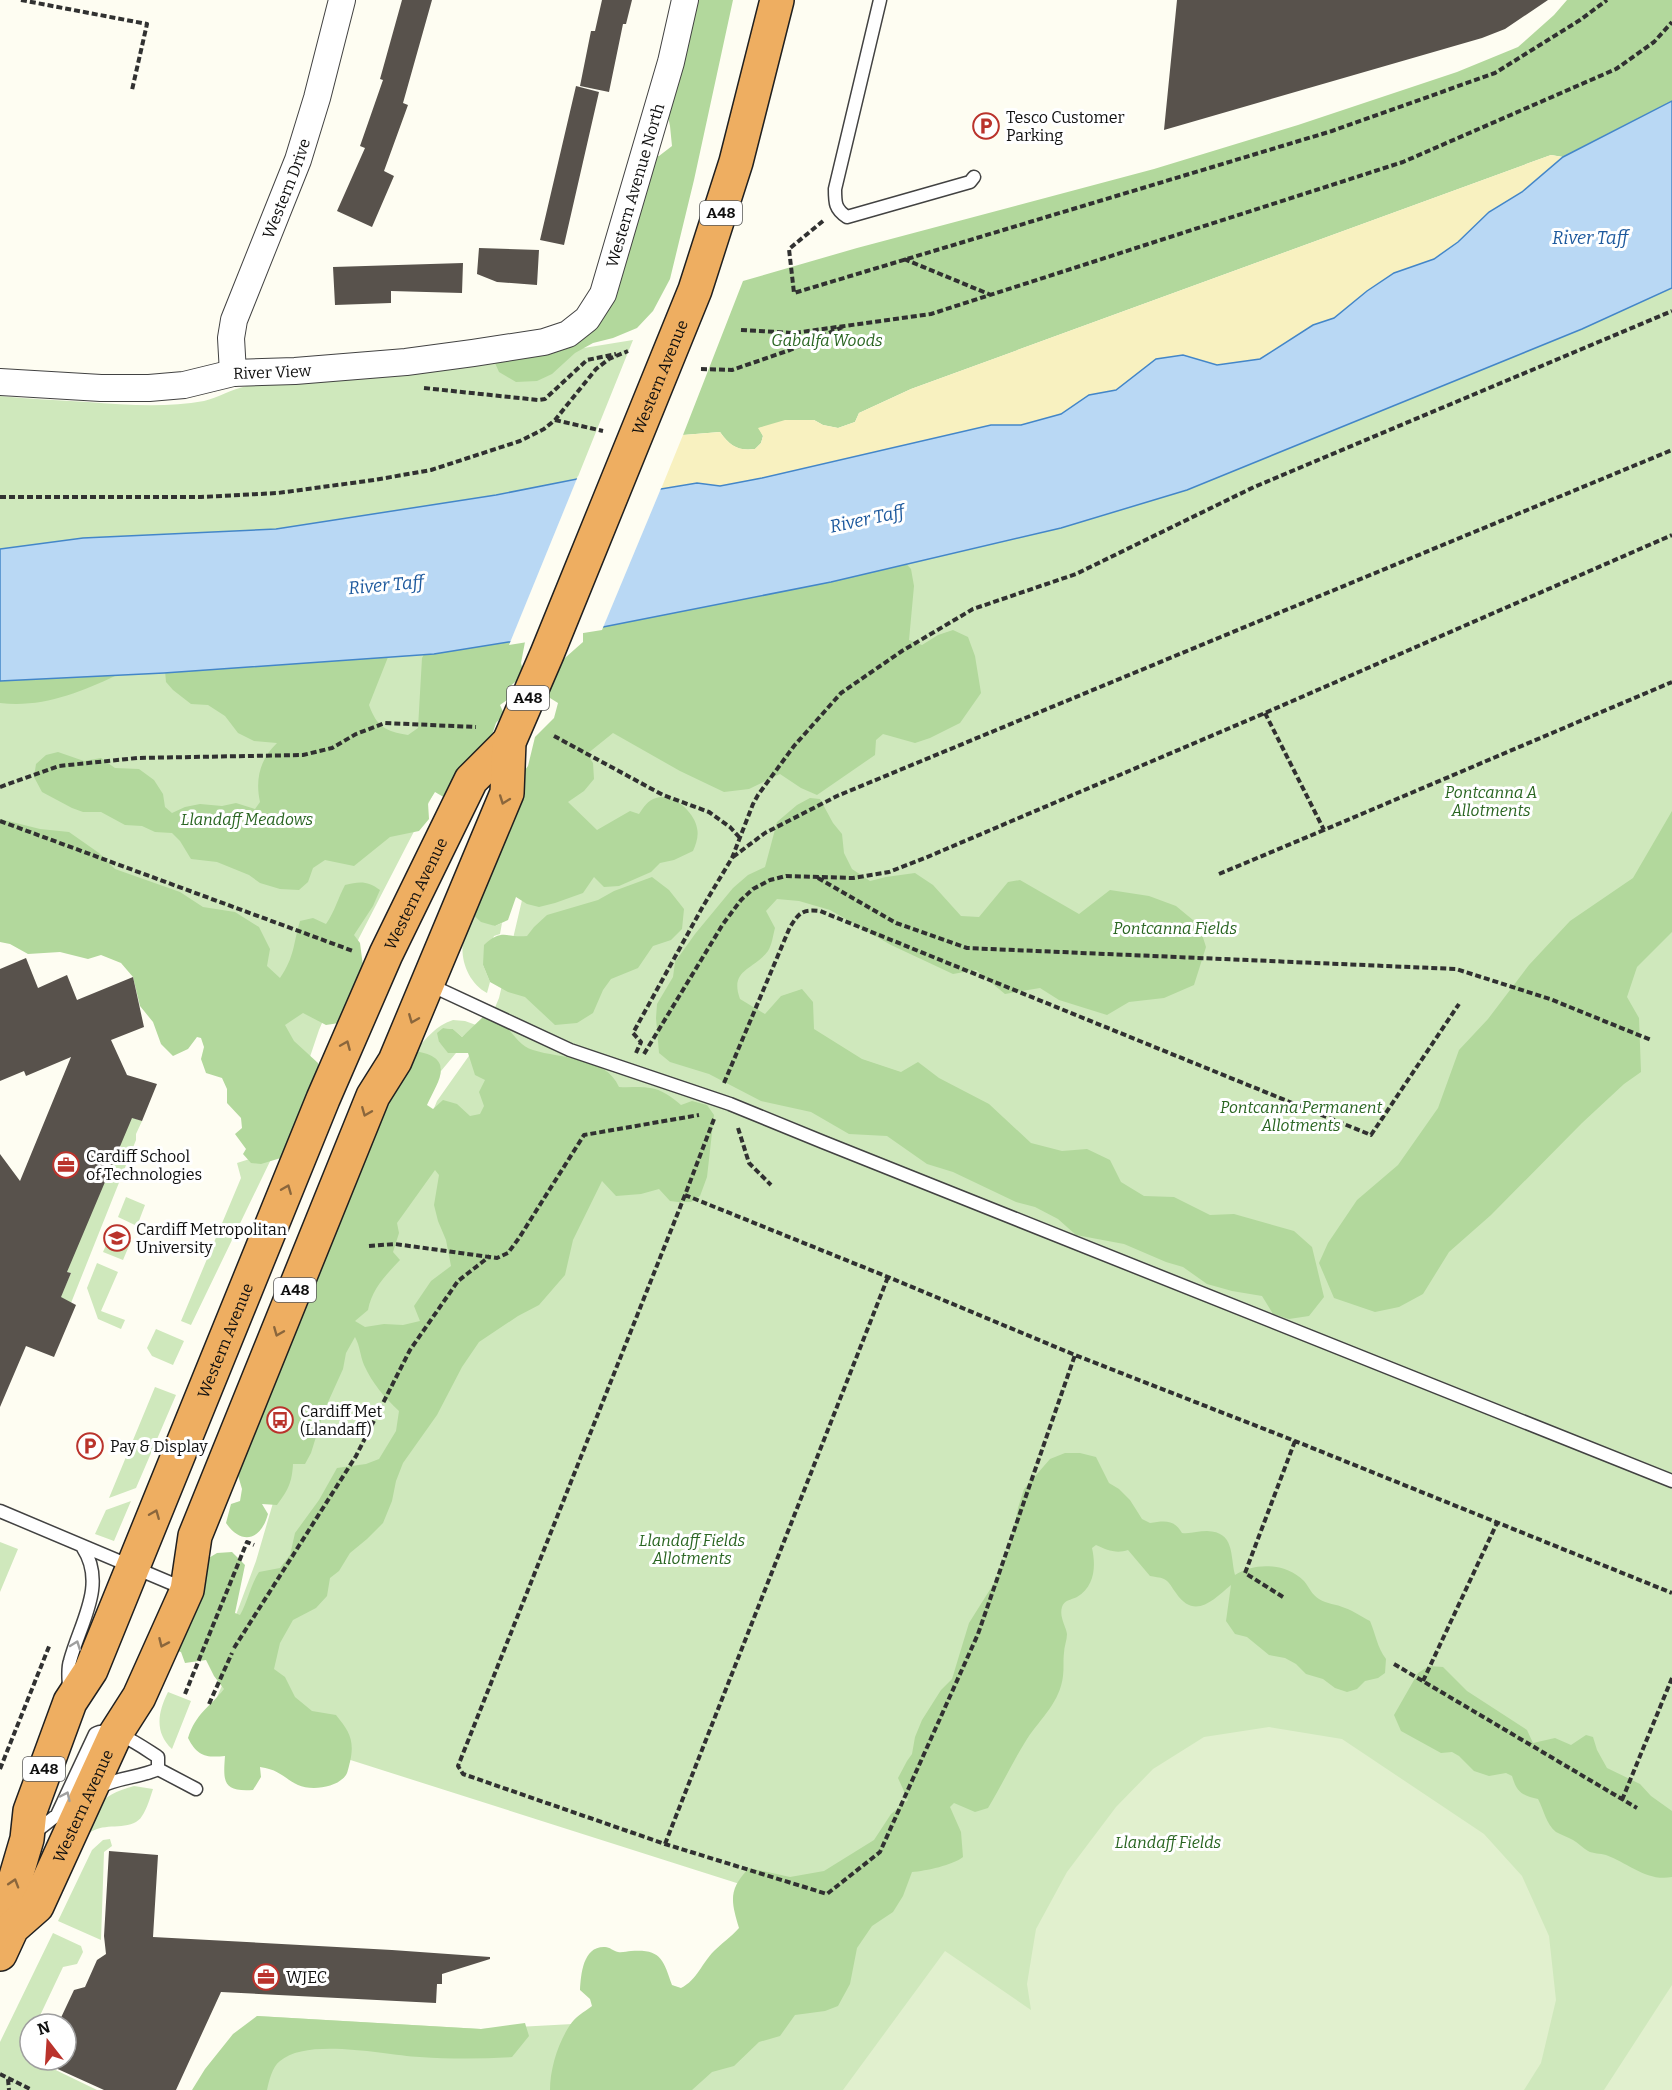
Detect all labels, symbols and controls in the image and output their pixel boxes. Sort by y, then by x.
street label: Western Avenue North [602,101,668,270]
place label: Tesco Customer Parking [1006,108,1125,145]
parking icon: Tesco Customer Parking [971,111,1001,141]
street label: Western Drive [259,136,314,241]
road number: A48 [700,201,742,225]
water label: River Taff [1552,227,1631,249]
street label: Western Avenue [628,317,692,438]
park label: Gabalfa Woods [771,331,883,350]
street label: River View [233,361,312,383]
water label: River Taff [828,500,909,538]
water label: River Taff [347,570,427,599]
road number: A48 [507,686,549,710]
park label: Pontcanna A Allotments [1445,783,1537,820]
one-way arrow [498,794,511,805]
park label: Llandaff Meadows [181,810,314,829]
street label: Western Avenue [381,835,451,953]
park label: Pontcanna Fields [1113,919,1237,938]
one-way arrow [408,1012,420,1023]
one-way arrow [339,1041,351,1052]
park label: Pontcanna Permanent Allotments [1220,1098,1382,1135]
one-way arrow [361,1105,373,1116]
place label: Cardiff School of Technologies [86,1147,202,1184]
office icon: Cardiff School of Technologies [51,1150,81,1180]
one-way arrow [280,1184,292,1195]
place label: Cardiff Metropolitan University [136,1220,287,1257]
school or university icon: Cardiff Metropolitan University [102,1223,132,1253]
road number: A48 [274,1278,316,1302]
street label: Western Avenue [193,1280,257,1401]
one-way arrow [273,1325,285,1336]
place label: Cardiff Met (Llandaff) [300,1402,383,1439]
bus stop icon: Cardiff Met (Llandaff) [265,1405,295,1435]
parking icon: Pay & Display [75,1431,105,1461]
place label: Pay & Display [110,1437,208,1456]
one-way arrow [148,1509,160,1520]
park label: Llandaff Fields Allotments [639,1531,746,1568]
one-way arrow [158,1637,170,1648]
one-way arrow [68,1640,81,1651]
street label: Western Avenue [49,1746,117,1866]
road number: A48 [23,1757,65,1781]
one-way arrow [58,1792,70,1803]
park label: Llandaff Fields [1115,1833,1222,1852]
one-way arrow [7,1878,19,1889]
office icon: WJEC [251,1962,281,1992]
place label: WJEC [286,1968,327,1987]
north arrow [18,2012,78,2072]
text: N [35,2017,52,2039]

